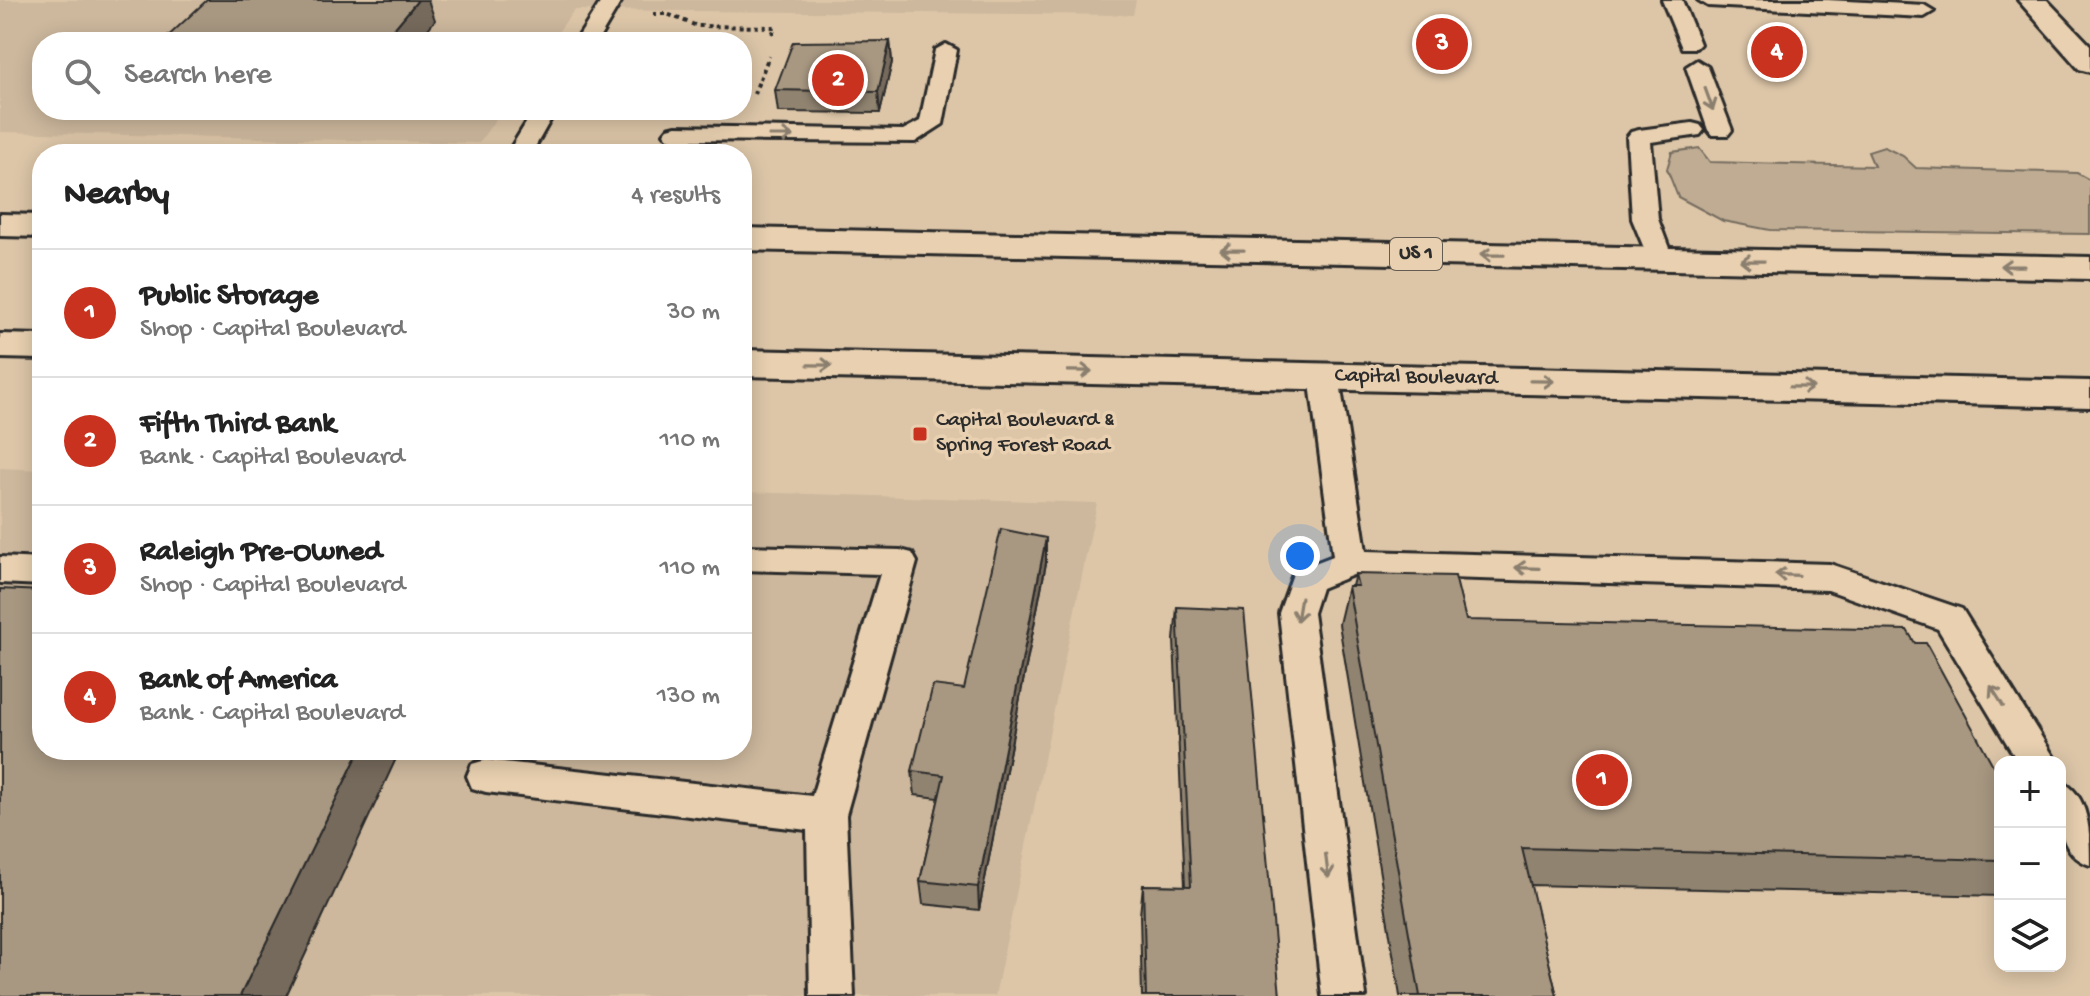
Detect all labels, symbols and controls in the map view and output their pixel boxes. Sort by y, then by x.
pin: 3 [1416,14,1468,74]
pin: 4 [1751,22,1803,82]
search box [32,32,752,120]
pin: 2 [812,50,864,110]
icon: search [60,54,104,98]
text: Search here [124,59,272,94]
one-way arrow [1702,86,1717,111]
one-way arrow [767,128,794,144]
text: Nearby [64,176,169,216]
text: 4 results [631,181,720,212]
road number: US 1 [1390,238,1442,270]
one-way arrow [1219,242,1246,257]
one-way arrow [1479,248,1506,263]
one-way arrow [1739,253,1766,269]
one-way arrow [1999,259,2026,274]
text: Public Storage [140,280,318,315]
text: 1 [85,298,95,329]
text: 30 m [667,298,720,329]
text: Shop · Capital Boulevard [140,315,405,346]
one-way arrow [806,357,833,372]
one-way arrow [1066,363,1093,378]
street label: Capital Boulevard [1334,364,1500,392]
one-way arrow [1528,374,1555,389]
one-way arrow [1788,380,1815,395]
text: Fifth Third Bank [140,408,336,443]
place label: Capital Boulevard & Spring Forest Road [936,408,1114,459]
marker: Capital Boulevard & Spring Forest Road [911,425,929,443]
text: 2 [84,426,96,457]
text: 110 m [660,426,720,457]
text: Bank · Capital Boulevard [140,443,405,474]
text: Raleigh Pre-Owned [140,536,382,571]
your location [1280,536,1320,576]
text: 3 [83,554,97,585]
text: 110 m [660,554,720,585]
one-way arrow [1514,560,1541,576]
one-way arrow [1774,568,1801,583]
text: Shop · Capital Boulevard [140,571,405,602]
one-way arrow [1291,595,1306,621]
text: Bank of America [140,664,337,699]
text: 4 [84,682,96,713]
text: 130 m [657,682,720,713]
one-way arrow [1988,685,2004,708]
text: Bank · Capital Boulevard [140,699,405,730]
pin: 1 [1576,750,1628,810]
map controls [1994,756,2066,972]
button: + [1994,756,2066,828]
button: − [1994,828,2066,900]
one-way arrow [1320,853,1335,879]
button: layers [1994,900,2066,972]

